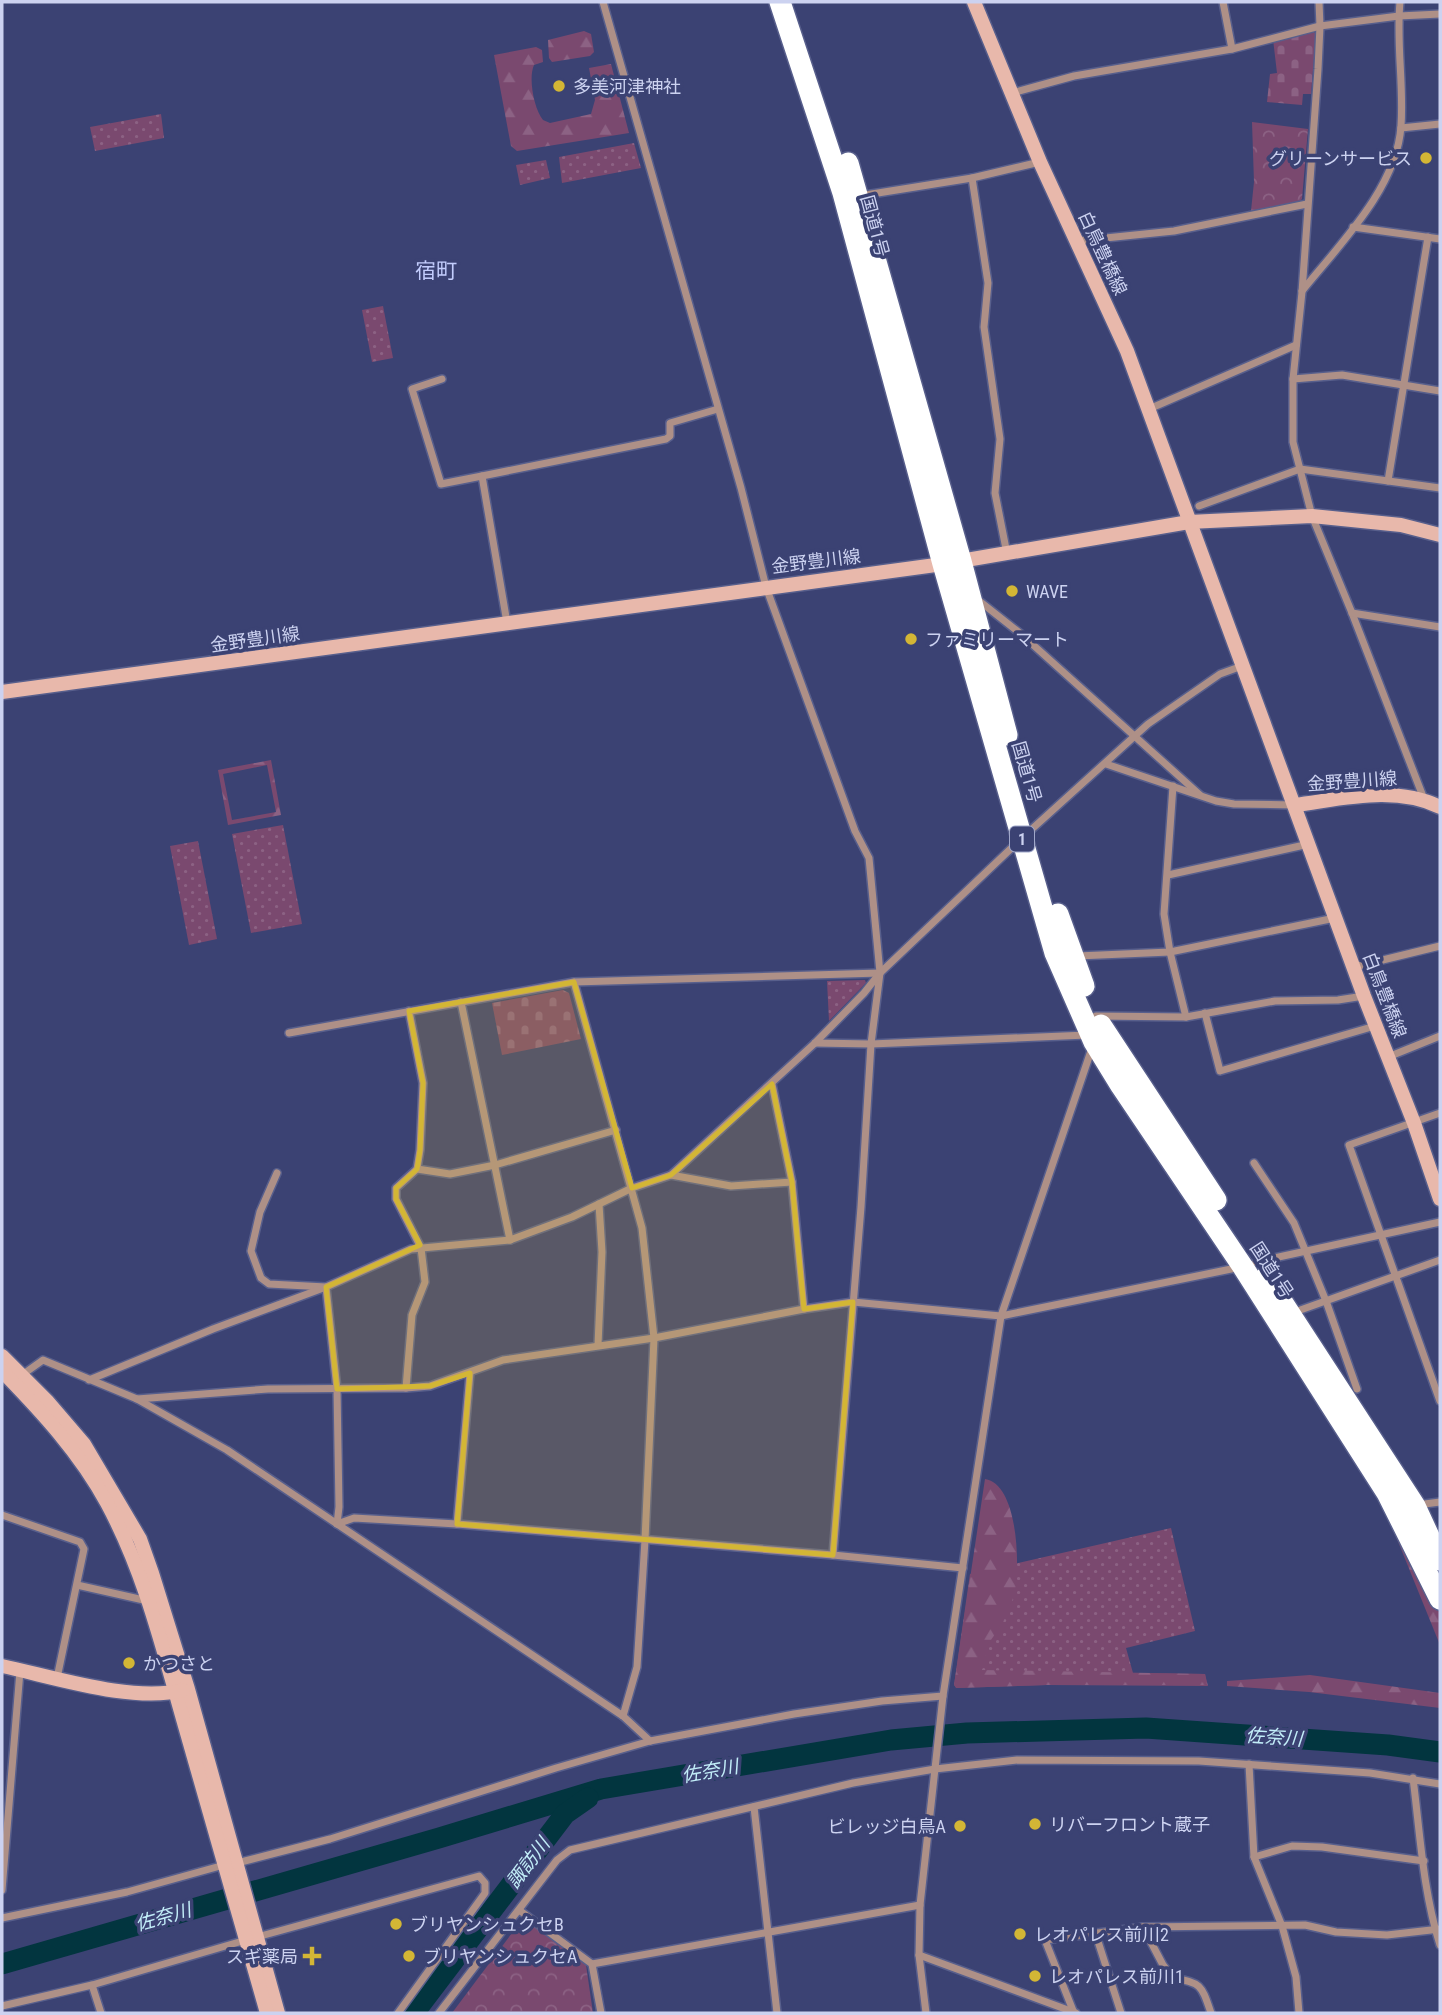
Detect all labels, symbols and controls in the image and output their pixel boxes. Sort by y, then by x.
place label: 多美河津神社 [573,76,681,97]
marker: 多美河津神社 [551,78,567,94]
place label: グリーンサービス [1269,148,1412,169]
marker: グリーンサービス [1418,150,1434,166]
street label: 国道1号 [857,193,893,259]
street label: 白鳥豊橋線 [1074,208,1132,298]
district label: 宿町 [415,259,457,283]
street label: 金野豊川線 [770,545,862,577]
place label: WAVE [1026,581,1068,602]
marker: WAVE [1004,583,1020,599]
street label: 金野豊川線 [209,622,301,656]
place label: ファミリーマート [925,629,1069,650]
marker: ファミリーマート [903,631,919,647]
street label: 国道1号 [1008,739,1046,805]
street label: 金野豊川線 [1306,767,1398,795]
road number: 1 [1010,826,1034,852]
street label: 白鳥豊橋線 [1359,949,1411,1041]
street label: 国道1号 [1246,1238,1298,1302]
place label: かつさと [143,1653,215,1674]
marker: かつさと [121,1655,137,1671]
water label: 佐奈川 [1245,1724,1305,1751]
water label: 佐奈川 [680,1754,742,1787]
place label: リバーフロント蔵子 [1049,1814,1210,1835]
place label: ビレッジ白鳥A [828,1816,947,1837]
marker: リバーフロント蔵子 [1027,1816,1043,1832]
marker: ビレッジ白鳥A [952,1818,968,1834]
water label: 諏訪川 [502,1832,556,1893]
water label: 佐奈川 [132,1898,195,1936]
place label: ブリヤンシュクセB [410,1914,564,1935]
marker: ブリヤンシュクセB [388,1916,404,1932]
place label: レオパレス前川2 [1034,1924,1169,1945]
marker: レオパレス前川2 [1012,1926,1028,1942]
place label: スギ薬局 [226,1946,298,1967]
place label: ブリヤンシュクセA [423,1946,578,1967]
marker: スギ薬局 [304,1948,320,1964]
marker: ブリヤンシュクセA [401,1948,417,1964]
place label: レオパレス前川1 [1049,1966,1184,1987]
marker: レオパレス前川1 [1027,1968,1043,1984]

